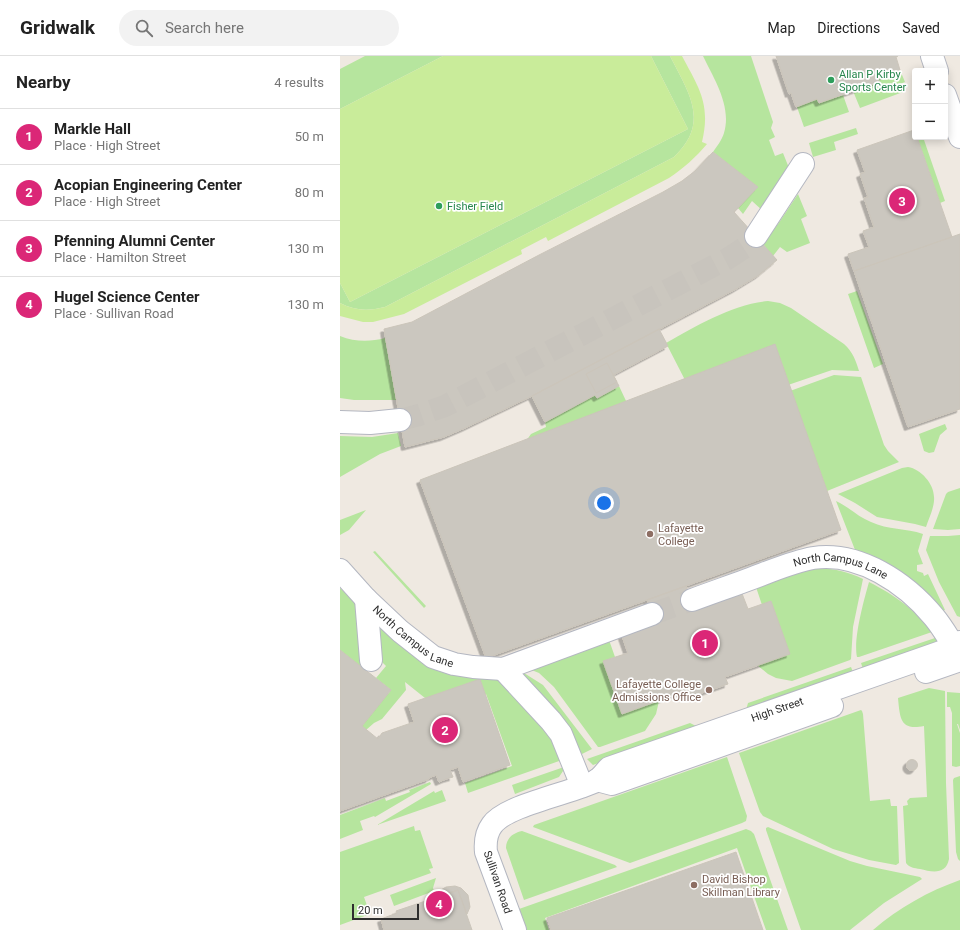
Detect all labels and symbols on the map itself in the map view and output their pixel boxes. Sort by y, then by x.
place label: Allan P Kirby Sports Center [839,68,906,94]
marker: Allan P Kirby Sports Center [826,75,836,85]
pin: 3 [889,186,915,216]
place label: Fisher Field [447,200,503,213]
marker: Fisher Field [434,201,444,211]
your location [594,493,614,513]
place label: Lafayette College [658,522,704,548]
marker: Lafayette College [645,529,655,539]
street label: North Campus Lane [792,551,890,582]
street label: North Campus Lane [370,603,455,670]
pin: 1 [692,628,718,658]
place label: Lafayette College Admissions Office [612,678,701,704]
marker: Lafayette College Admissions Office [704,685,714,695]
street label: High Street [749,694,806,725]
pin: 2 [432,715,458,745]
street label: Sullivan Road [481,849,514,915]
place label: David Bishop Skillman Library [702,873,781,899]
marker: David Bishop Skillman Library [689,880,699,890]
pin: 4 [426,889,452,919]
scale bar [352,902,419,921]

